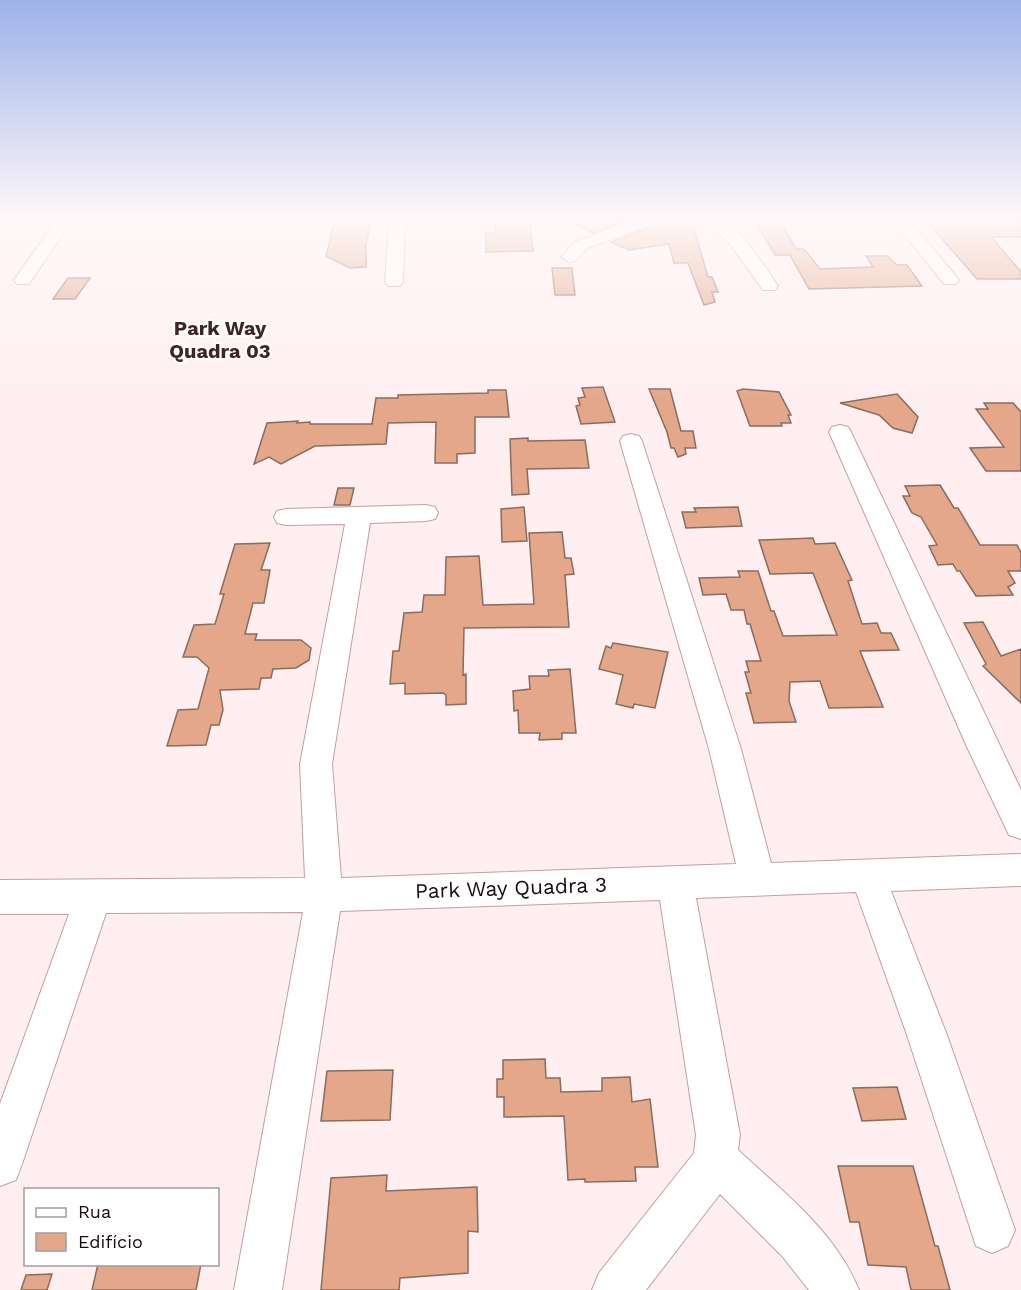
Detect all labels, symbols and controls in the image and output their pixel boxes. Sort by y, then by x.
district label: Park Way Quadra 03 [169,316,271,363]
street label: Park Way Quadra 3 [414,872,607,903]
legend [24,1188,219,1266]
text: Rua [78,1201,111,1222]
text: Edifício [78,1231,143,1252]

